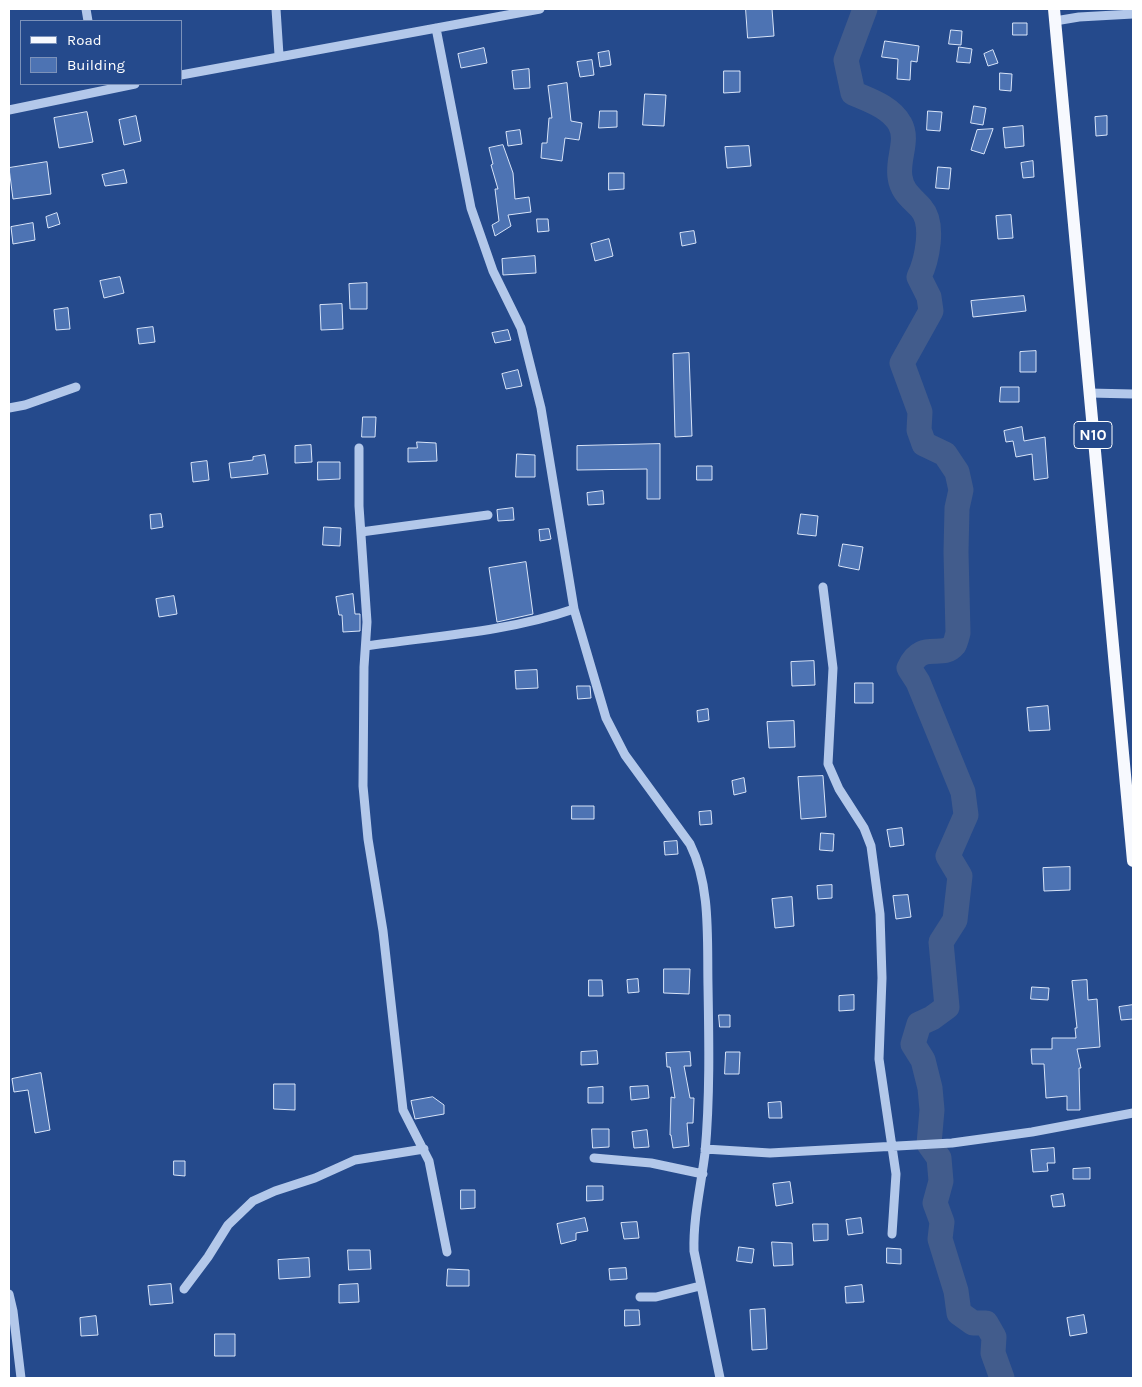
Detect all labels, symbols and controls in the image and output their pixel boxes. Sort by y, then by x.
legend [20,20,182,85]
text: Road [67,31,102,49]
text: Building [67,56,125,74]
road number: N10 [1074,422,1112,448]

